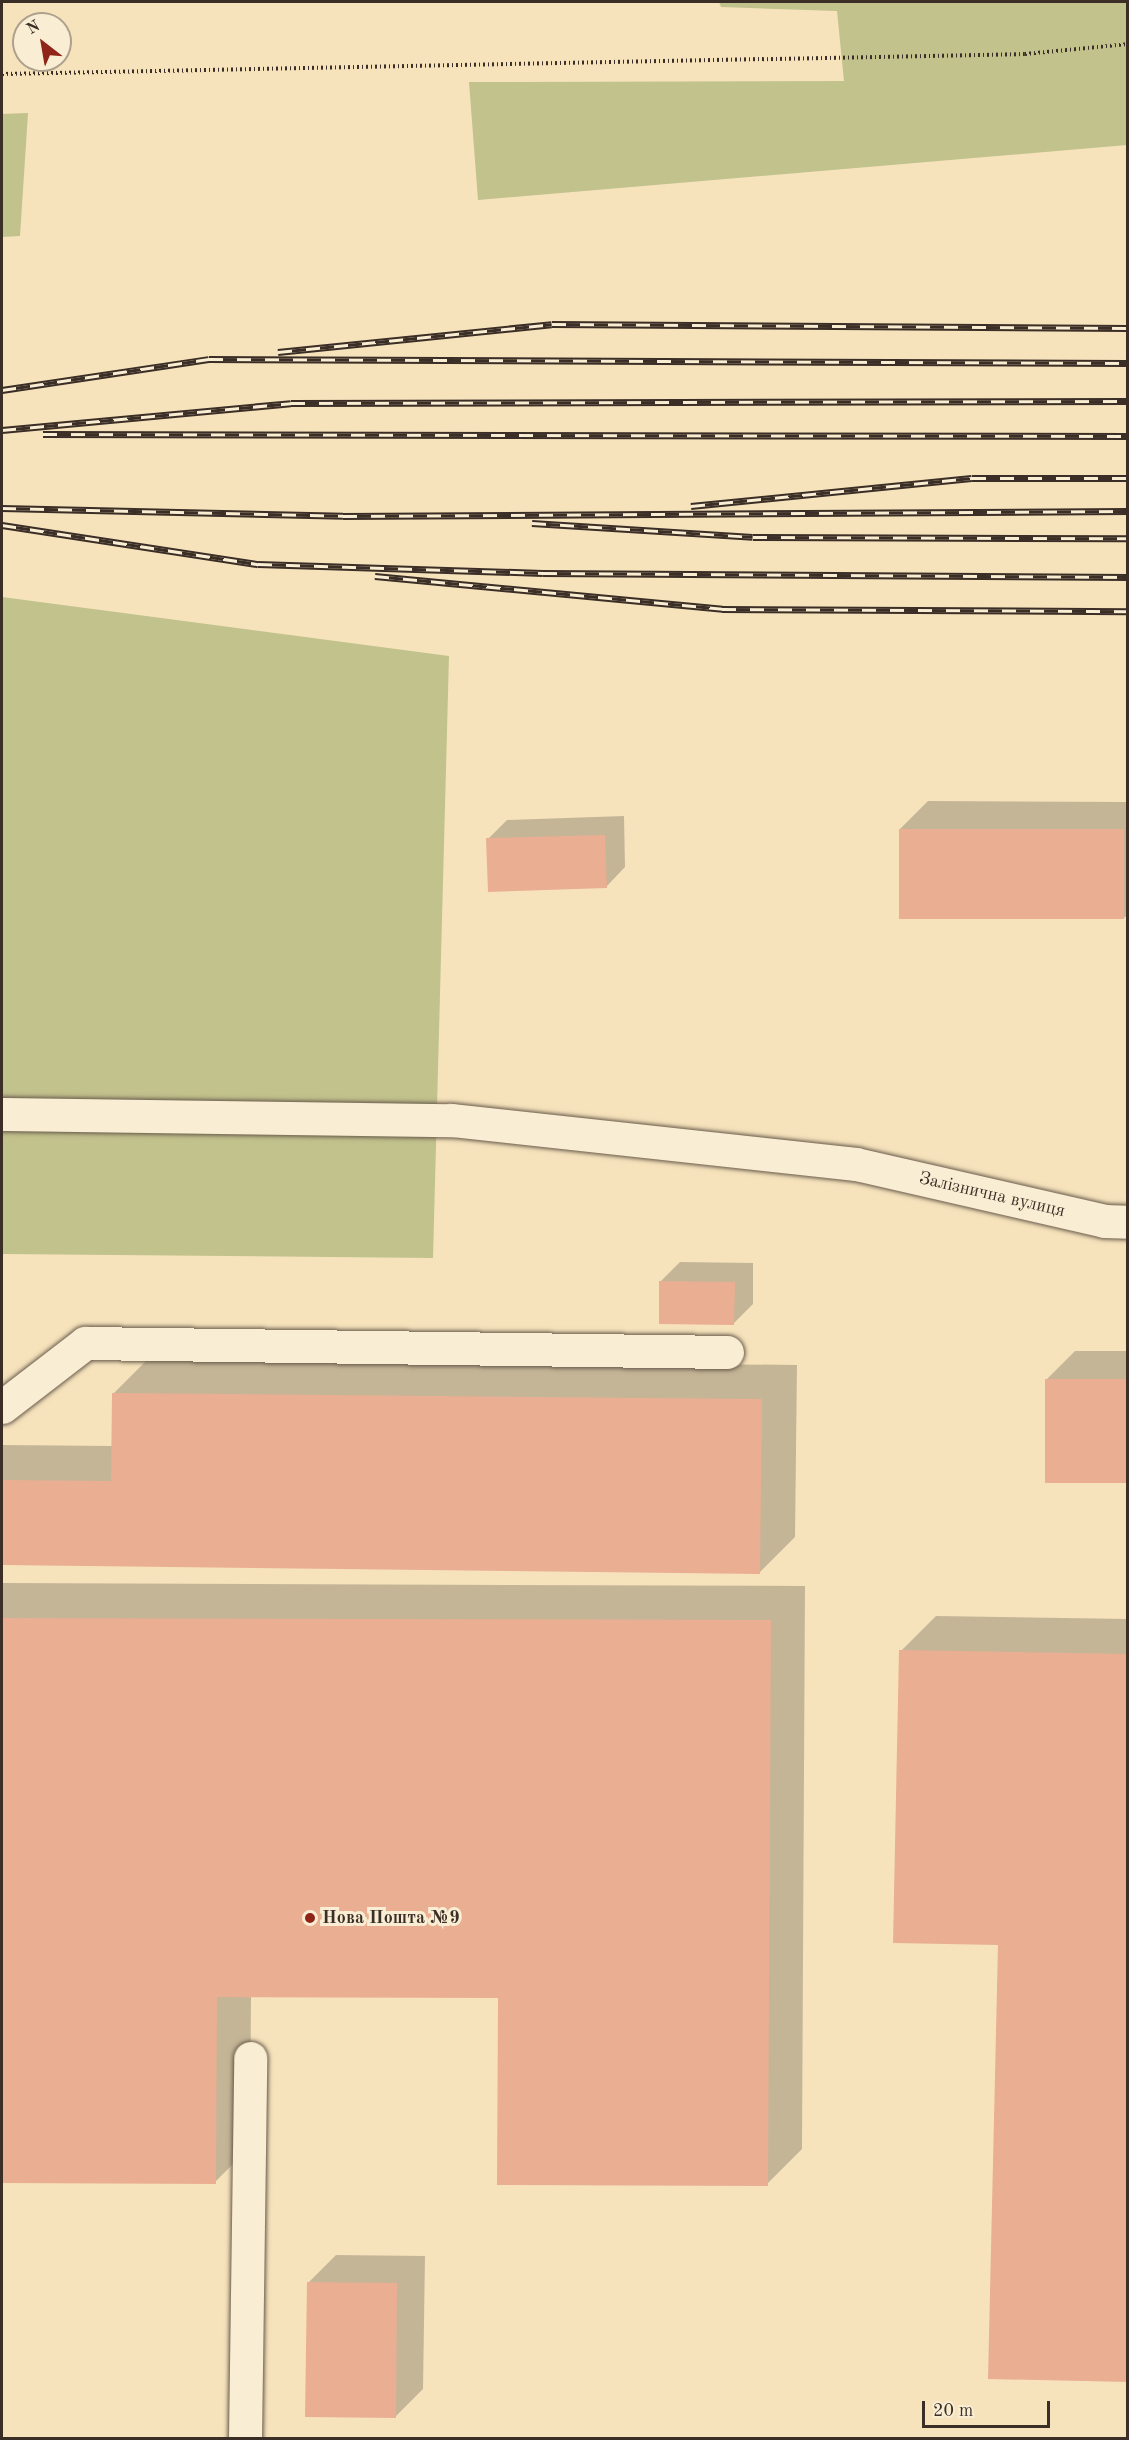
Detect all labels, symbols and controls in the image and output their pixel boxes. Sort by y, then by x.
north arrow [12,12,72,72]
text: N [24,18,43,38]
street label: Залізнична вулиця [917,1168,1067,1222]
place label: Нова Пошта №9 [322,1907,460,1929]
marker: Нова Пошта №9 [303,1911,317,1925]
scale bar [925,2389,1052,2427]
text: 20 m [933,2402,973,2420]

